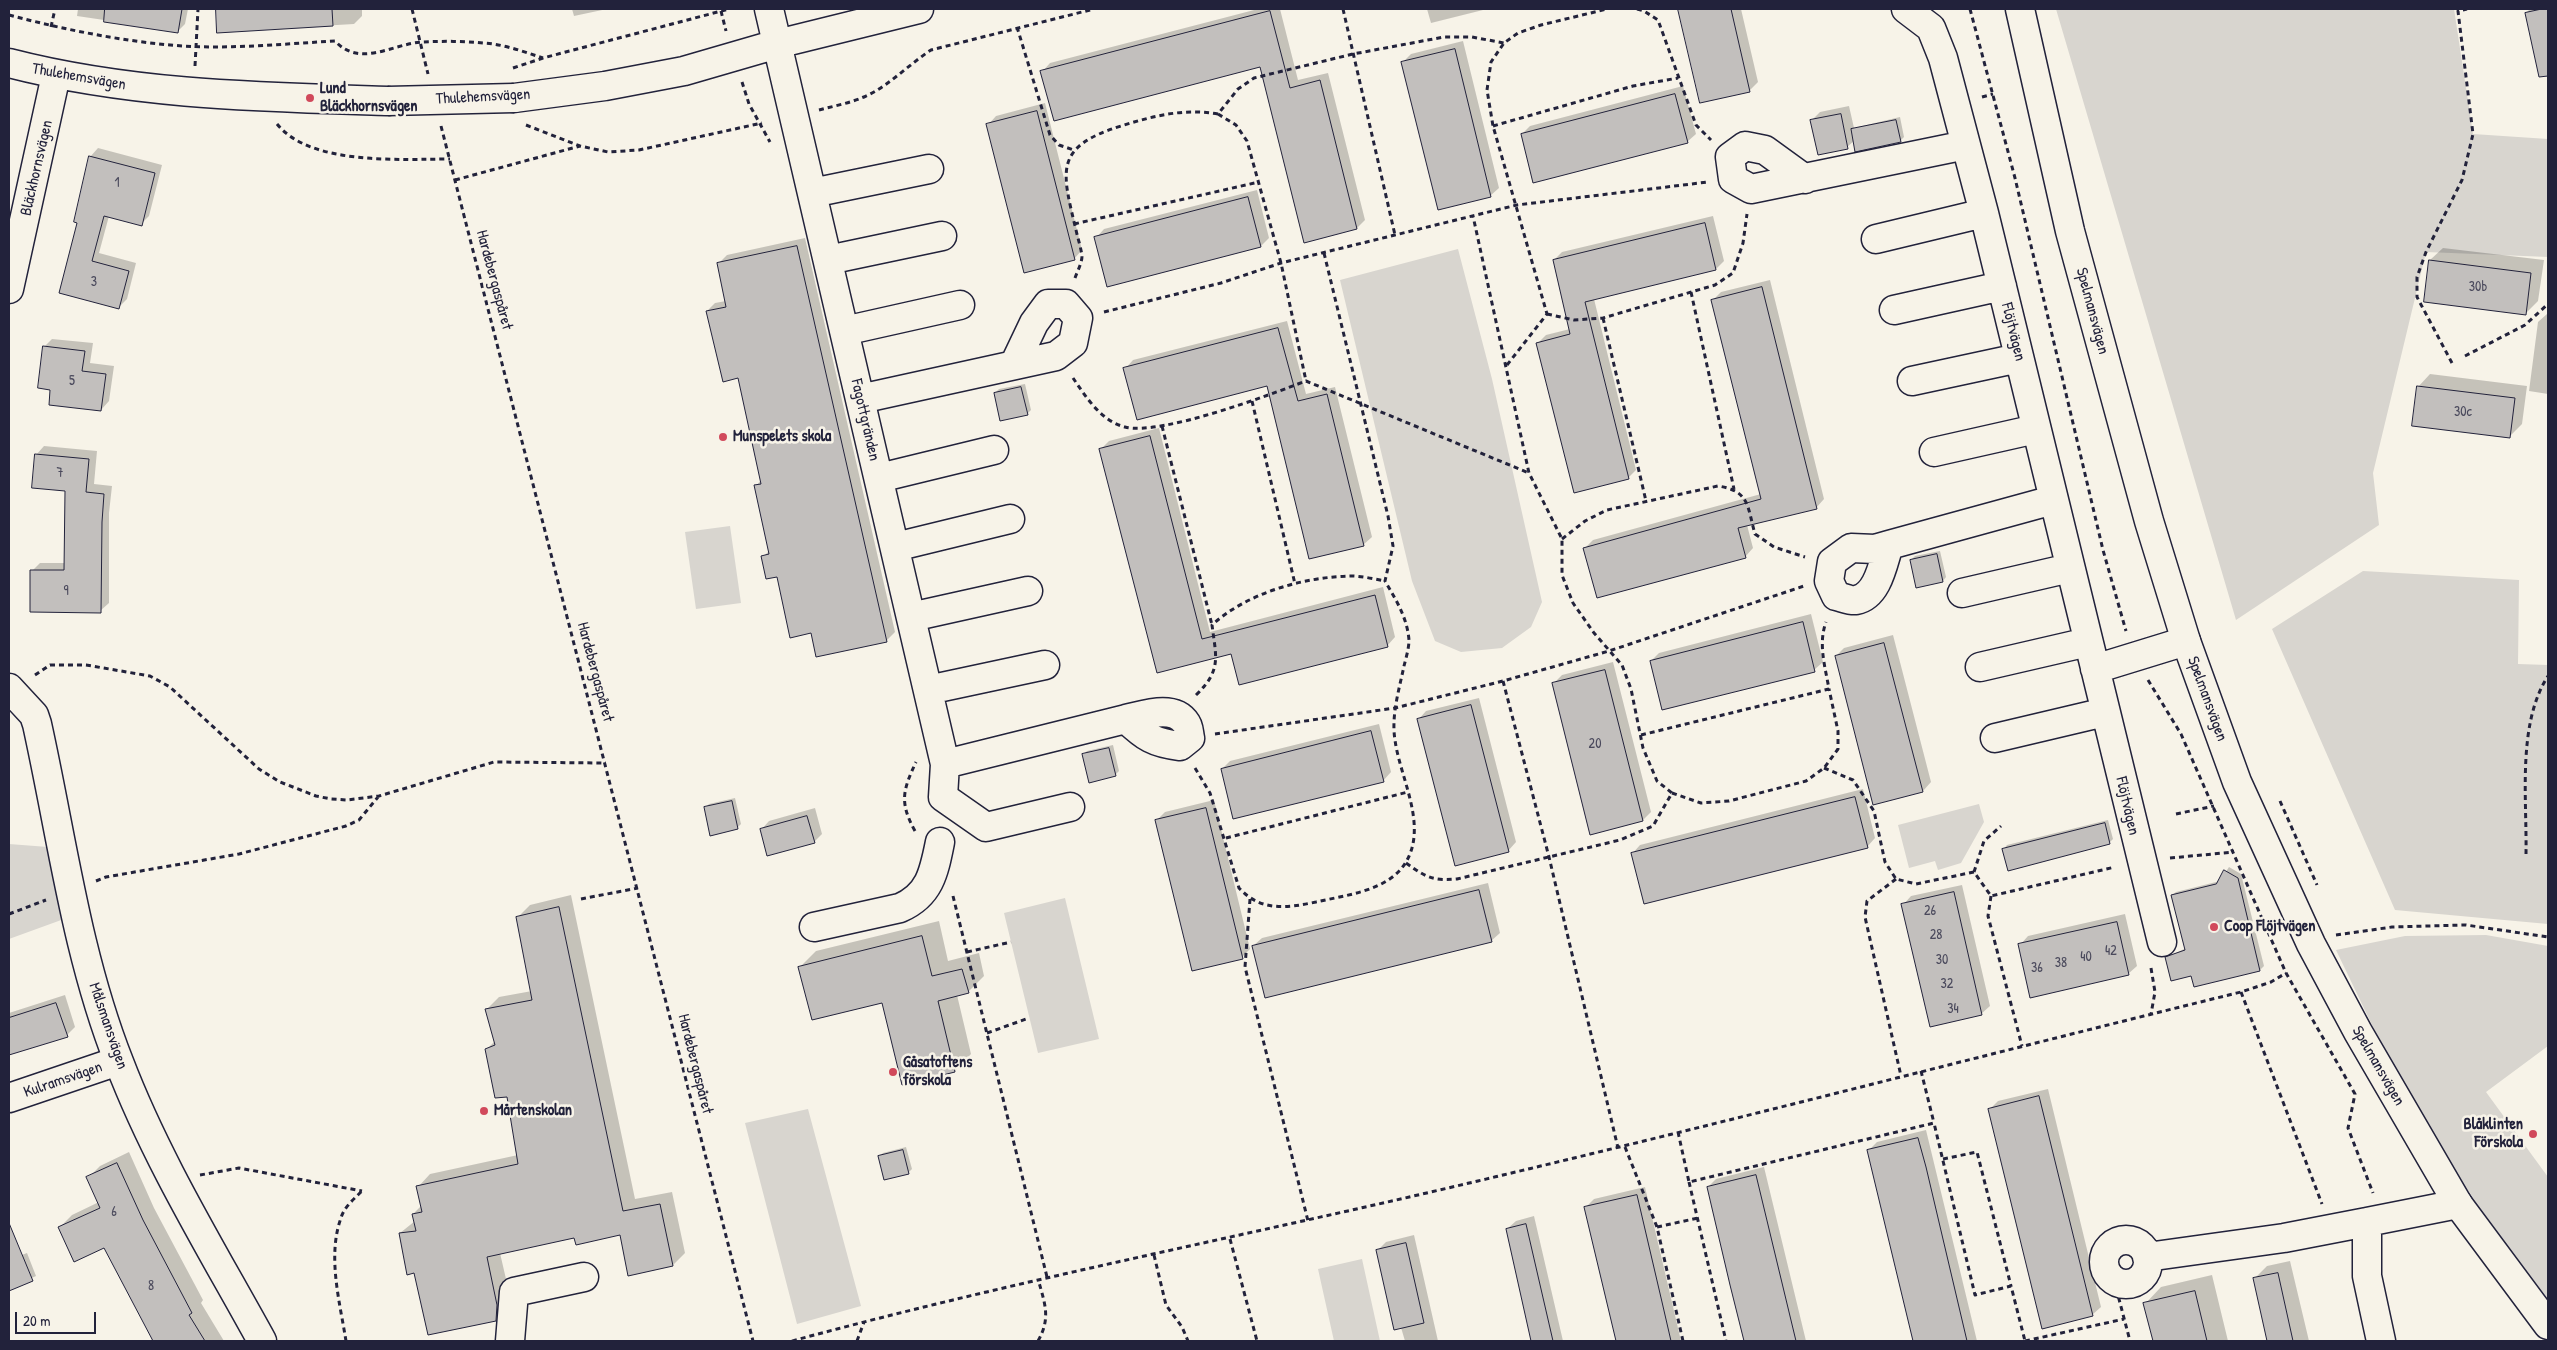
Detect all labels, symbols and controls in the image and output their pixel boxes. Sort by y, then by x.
street label: Thulehemsvägen [31,59,127,95]
place label: Lund Bläckhornsvägen [320,79,418,117]
street label: Thulehemsvägen [435,85,531,109]
marker: Lund Bläckhornsvägen [304,92,316,104]
street label: Bläckhornsvägen [17,118,57,218]
house number: 1 [114,175,120,191]
street label: Hardebergaspåret [471,228,517,332]
street label: Spelmansvägen [2071,266,2113,356]
house number: 3 [91,274,97,290]
house number: 30b [2469,279,2487,295]
street label: Flöjtvägen [1997,301,2029,363]
house number: 5 [69,373,75,389]
street label: Fagottgränden [846,377,884,463]
house number: 30c [2454,404,2472,420]
place label: Munspelets skola [733,427,831,447]
marker: Munspelets skola [717,431,729,443]
house number: 7 [57,465,63,481]
house number: 9 [63,583,69,599]
street label: Hardebergaspåret [572,620,618,724]
street label: Spelmansvägen [2183,654,2231,744]
house number: 20 [1589,736,1601,752]
street label: Flöjtvägen [2111,775,2143,837]
house number: 26 [1924,903,1936,919]
place label: Coop Flöjtvägen [2224,917,2316,937]
marker: Coop Flöjtvägen [2208,921,2220,933]
house number: 28 [1930,927,1942,943]
house number: 42 [2105,943,2117,959]
house number: 40 [2080,949,2092,965]
house number: 30 [1936,952,1948,968]
house number: 38 [2055,955,2067,971]
house number: 36 [2031,960,2043,976]
house number: 32 [1941,976,1953,992]
street label: Målsmansvägen [84,980,132,1072]
house number: 34 [1947,1001,1959,1017]
street label: Hardebergaspåret [673,1012,717,1116]
street label: Spelmansvägen [2347,1023,2409,1109]
place label: Gåsatoftens förskola [903,1053,972,1091]
street label: Kulramsvägen [21,1058,105,1102]
marker: Gåsatoftens förskola [887,1066,899,1078]
place label: Mårtenskolan [494,1101,572,1121]
marker: Mårtenskolan [478,1105,490,1117]
place label: Blåklinten Förskola [2464,1115,2523,1153]
marker: Blåklinten Förskola [2527,1128,2539,1140]
house number: 6 [111,1204,117,1220]
house number: 8 [148,1278,154,1294]
scale bar [18,1302,99,1334]
text: 20 m [23,1310,50,1331]

